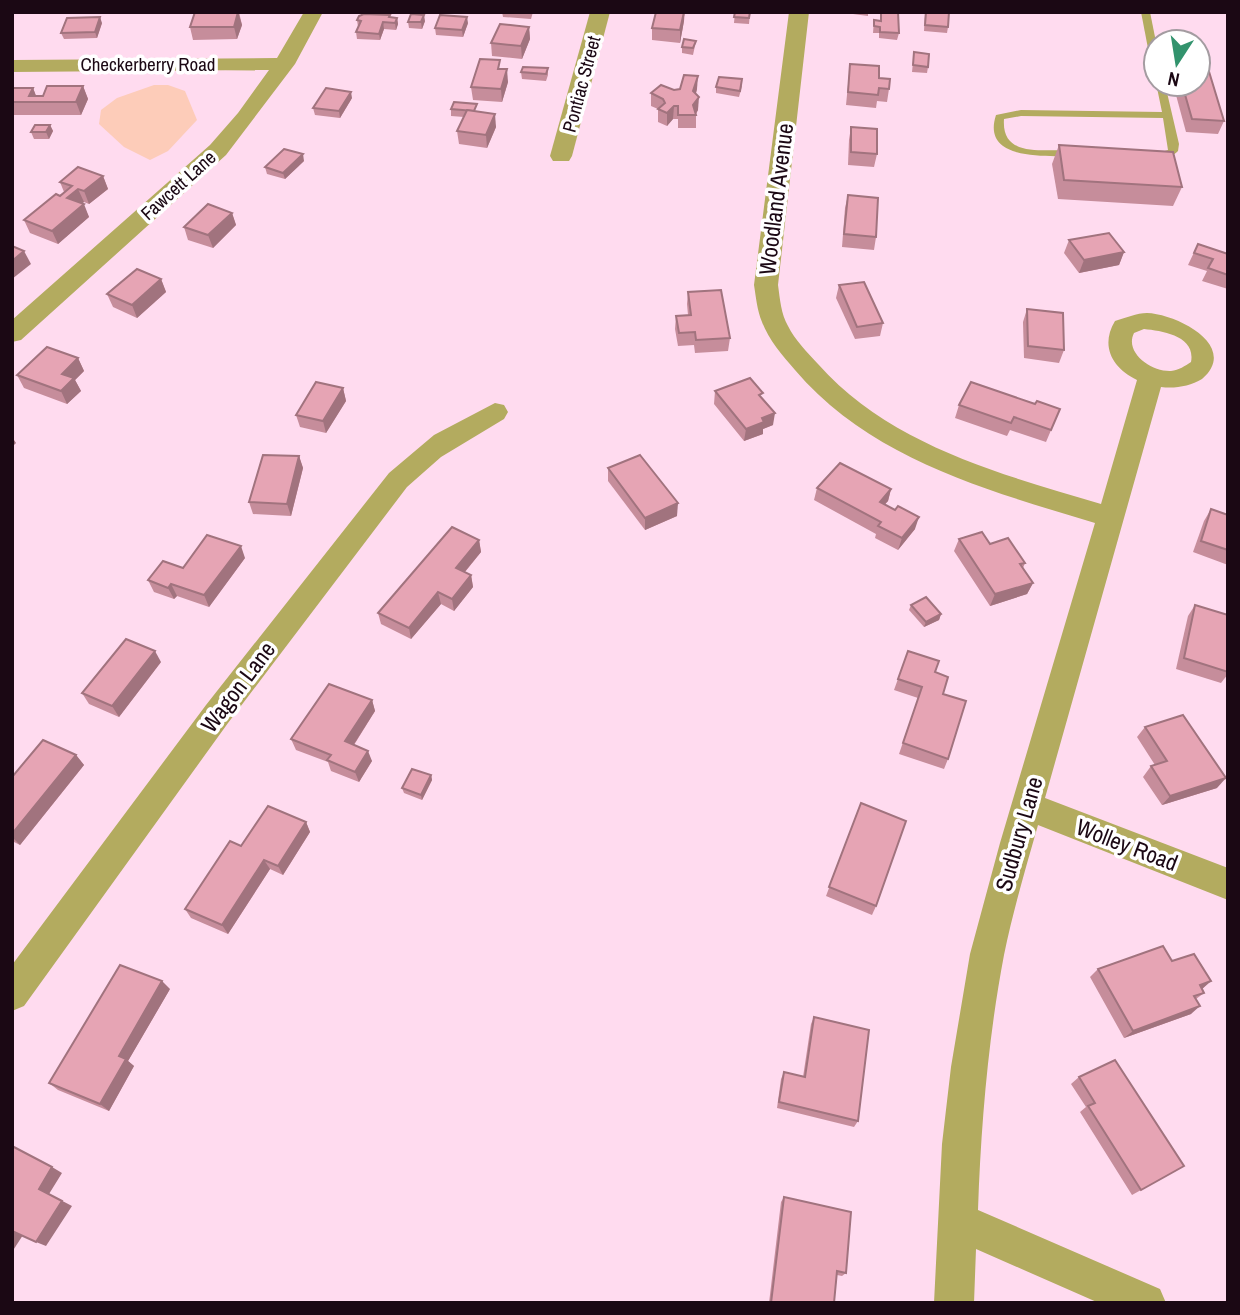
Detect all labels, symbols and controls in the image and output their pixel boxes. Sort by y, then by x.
north arrow [1142,28,1212,98]
street label: Pontiac Street [556,32,607,135]
street label: Checkerberry Road [80,51,216,77]
text: N [1165,66,1182,94]
street label: Woodland Avenue [751,121,800,276]
street label: Fawcett Lane [135,144,221,226]
street label: Wagon Lane [193,635,282,738]
street label: Sudbury Lane [987,773,1050,895]
street label: Wolley Road [1072,811,1182,878]

